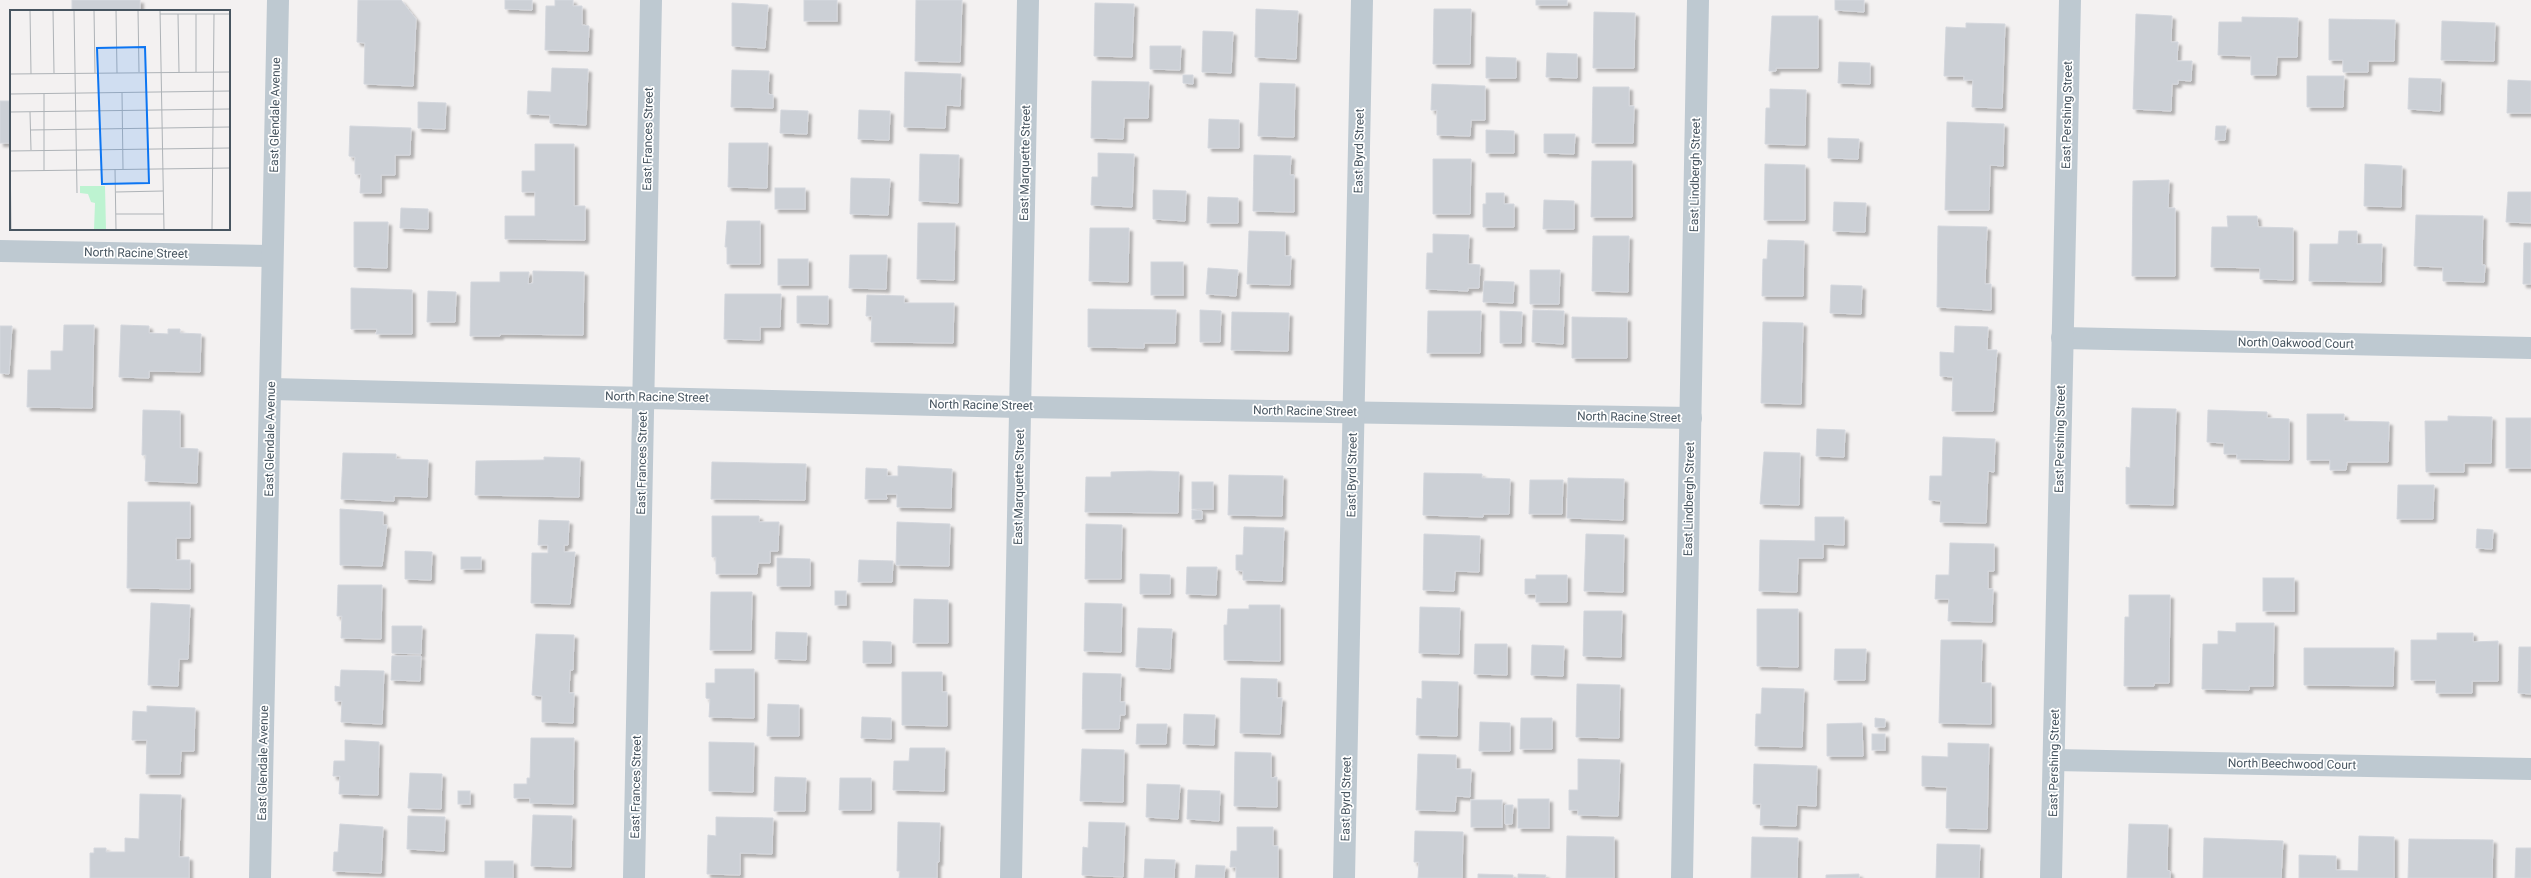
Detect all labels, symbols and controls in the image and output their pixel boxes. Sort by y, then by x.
inset map [10,10,230,230]
street label: East Glendale Avenue [267,57,283,173]
street label: East Pershing Street [2059,61,2075,169]
street label: East Frances Street [640,87,656,191]
street label: East Marquette Street [1017,105,1033,221]
street label: East Byrd Street [1351,108,1367,194]
street label: East Lindbergh Street [1687,118,1703,232]
street label: North Racine Street [84,245,188,261]
street label: North Oakwood Court [2238,335,2354,351]
street label: East Glendale Avenue [262,381,278,497]
street label: East Pershing Street [2052,385,2068,493]
street label: North Racine Street [605,389,709,405]
street label: North Racine Street [929,397,1033,413]
street label: North Racine Street [1253,403,1357,419]
street label: North Racine Street [1577,409,1681,425]
street label: East Frances Street [634,411,650,515]
street label: East Marquette Street [1011,429,1027,545]
street label: East Byrd Street [1344,432,1360,518]
street label: East Lindbergh Street [1681,442,1697,556]
street label: East Glendale Avenue [255,705,271,821]
street label: East Pershing Street [2046,709,2062,817]
street label: East Frances Street [628,735,644,839]
street label: East Byrd Street [1338,756,1354,842]
street label: North Beechwood Court [2228,756,2356,772]

